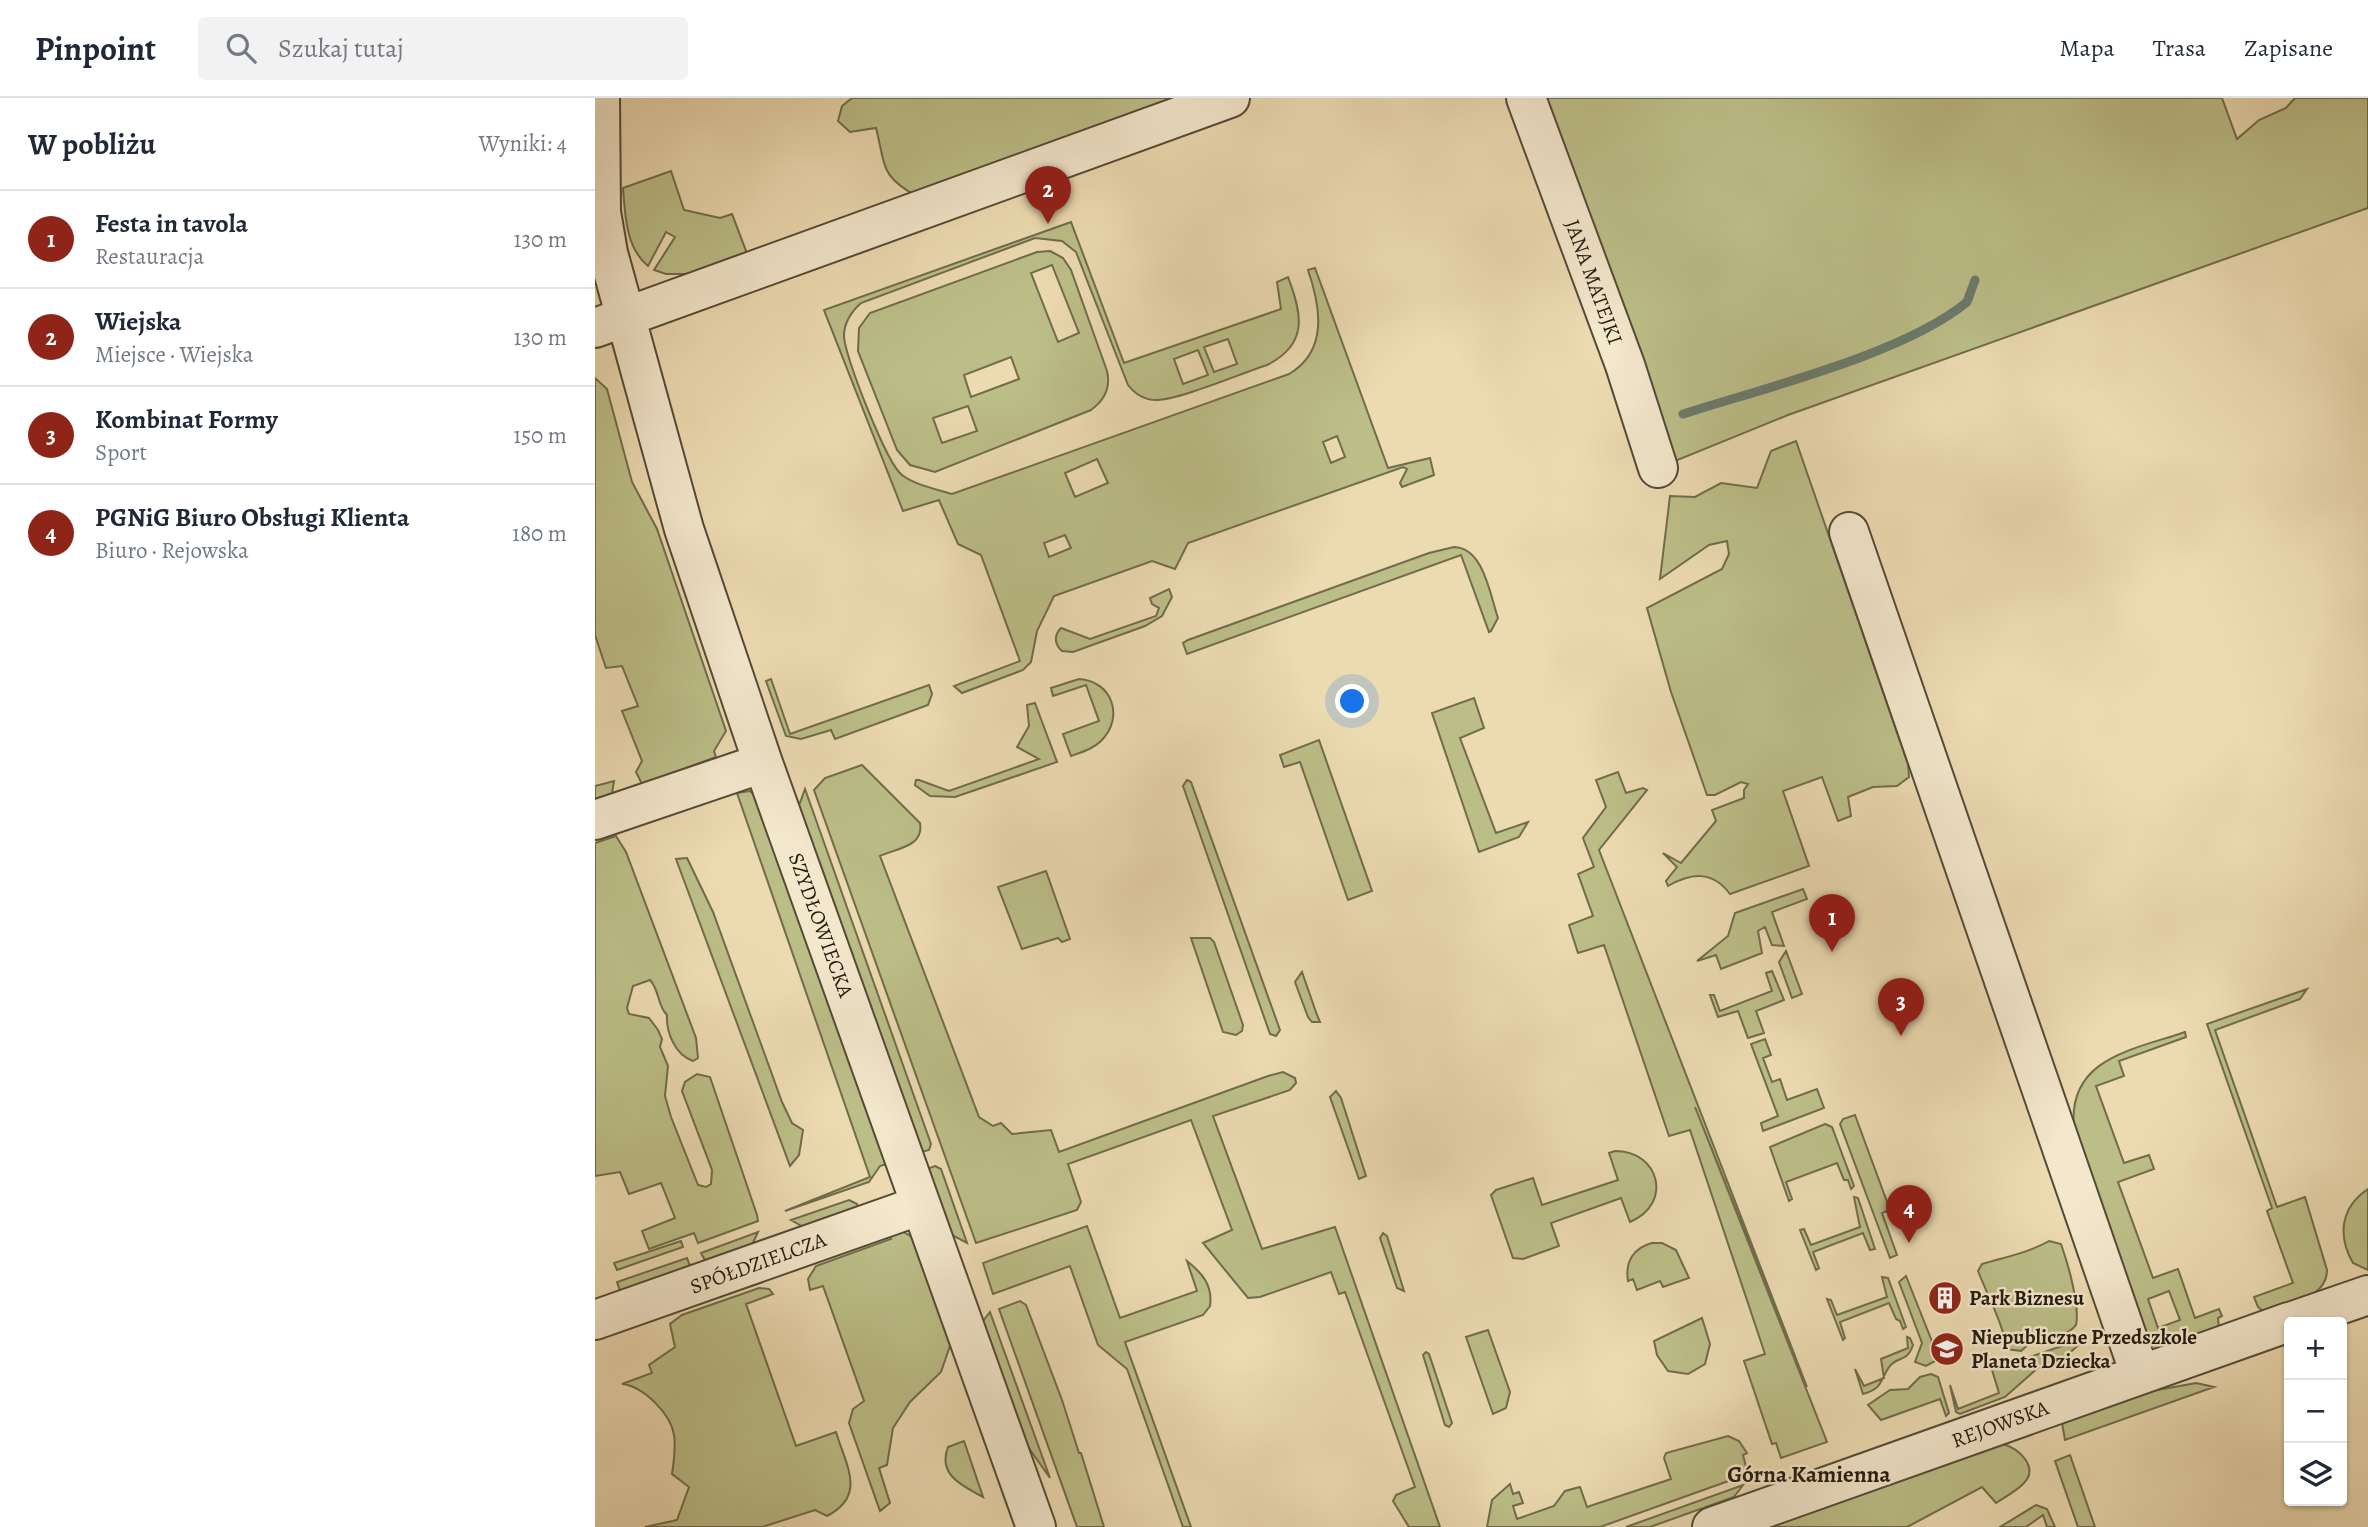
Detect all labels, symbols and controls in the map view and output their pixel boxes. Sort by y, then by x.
search box [198,17,688,80]
text: Pinpoint [35,26,156,71]
icon: search [222,29,260,67]
text: Szukaj tutaj [278,31,404,66]
text: Mapa [2060,32,2115,64]
text: Trasa [2153,32,2206,64]
text: Zapisane [2244,32,2333,64]
text: W pobliżu [28,124,156,164]
text: Wyniki: 4 [478,128,567,159]
pin: 2 [1025,166,1071,224]
text: Festa in tavola [95,206,248,241]
street label: JANA MATEJKI [1558,216,1630,348]
text: 1 [47,224,55,255]
text: 130 m [514,224,567,255]
text: Restauracja [95,241,204,272]
text: Wiejska [95,304,182,339]
text: 2 [45,322,57,353]
text: 130 m [514,322,567,353]
text: Miejsce · Wiejska [95,339,253,370]
text: Kombinat Formy [95,402,278,437]
text: 3 [46,420,56,451]
text: 150 m [513,420,567,451]
text: Sport [95,437,147,468]
text: PGNiG Biuro Obsługi Klienta [95,500,410,535]
text: 4 [46,518,56,549]
text: 180 m [512,518,567,549]
text: Biuro · Rejowska [95,535,249,566]
your location [1335,684,1369,718]
street label: SZYDŁOWIECKA [782,849,860,1002]
pin: 1 [1809,894,1855,952]
pin: 3 [1878,978,1924,1036]
pin: 4 [1886,1185,1932,1243]
street label: SPÓŁDZIELCZA [686,1225,831,1301]
building icon: Park Biznesu [1926,1279,1964,1317]
place label: Park Biznesu [1969,1284,2085,1312]
map controls [2284,1317,2347,1506]
button: + [2284,1317,2347,1380]
place label: Niepubliczne Przedszkole Planeta Dziecka [1971,1323,2197,1375]
school or university icon: Niepubliczne Przedszkole Planeta Dziecka [1928,1330,1966,1368]
button: − [2284,1380,2347,1443]
street label: REJOWSKA [1948,1393,2053,1455]
button: layers [2284,1443,2347,1506]
district label: Górna Kamienna [1727,1459,1891,1490]

